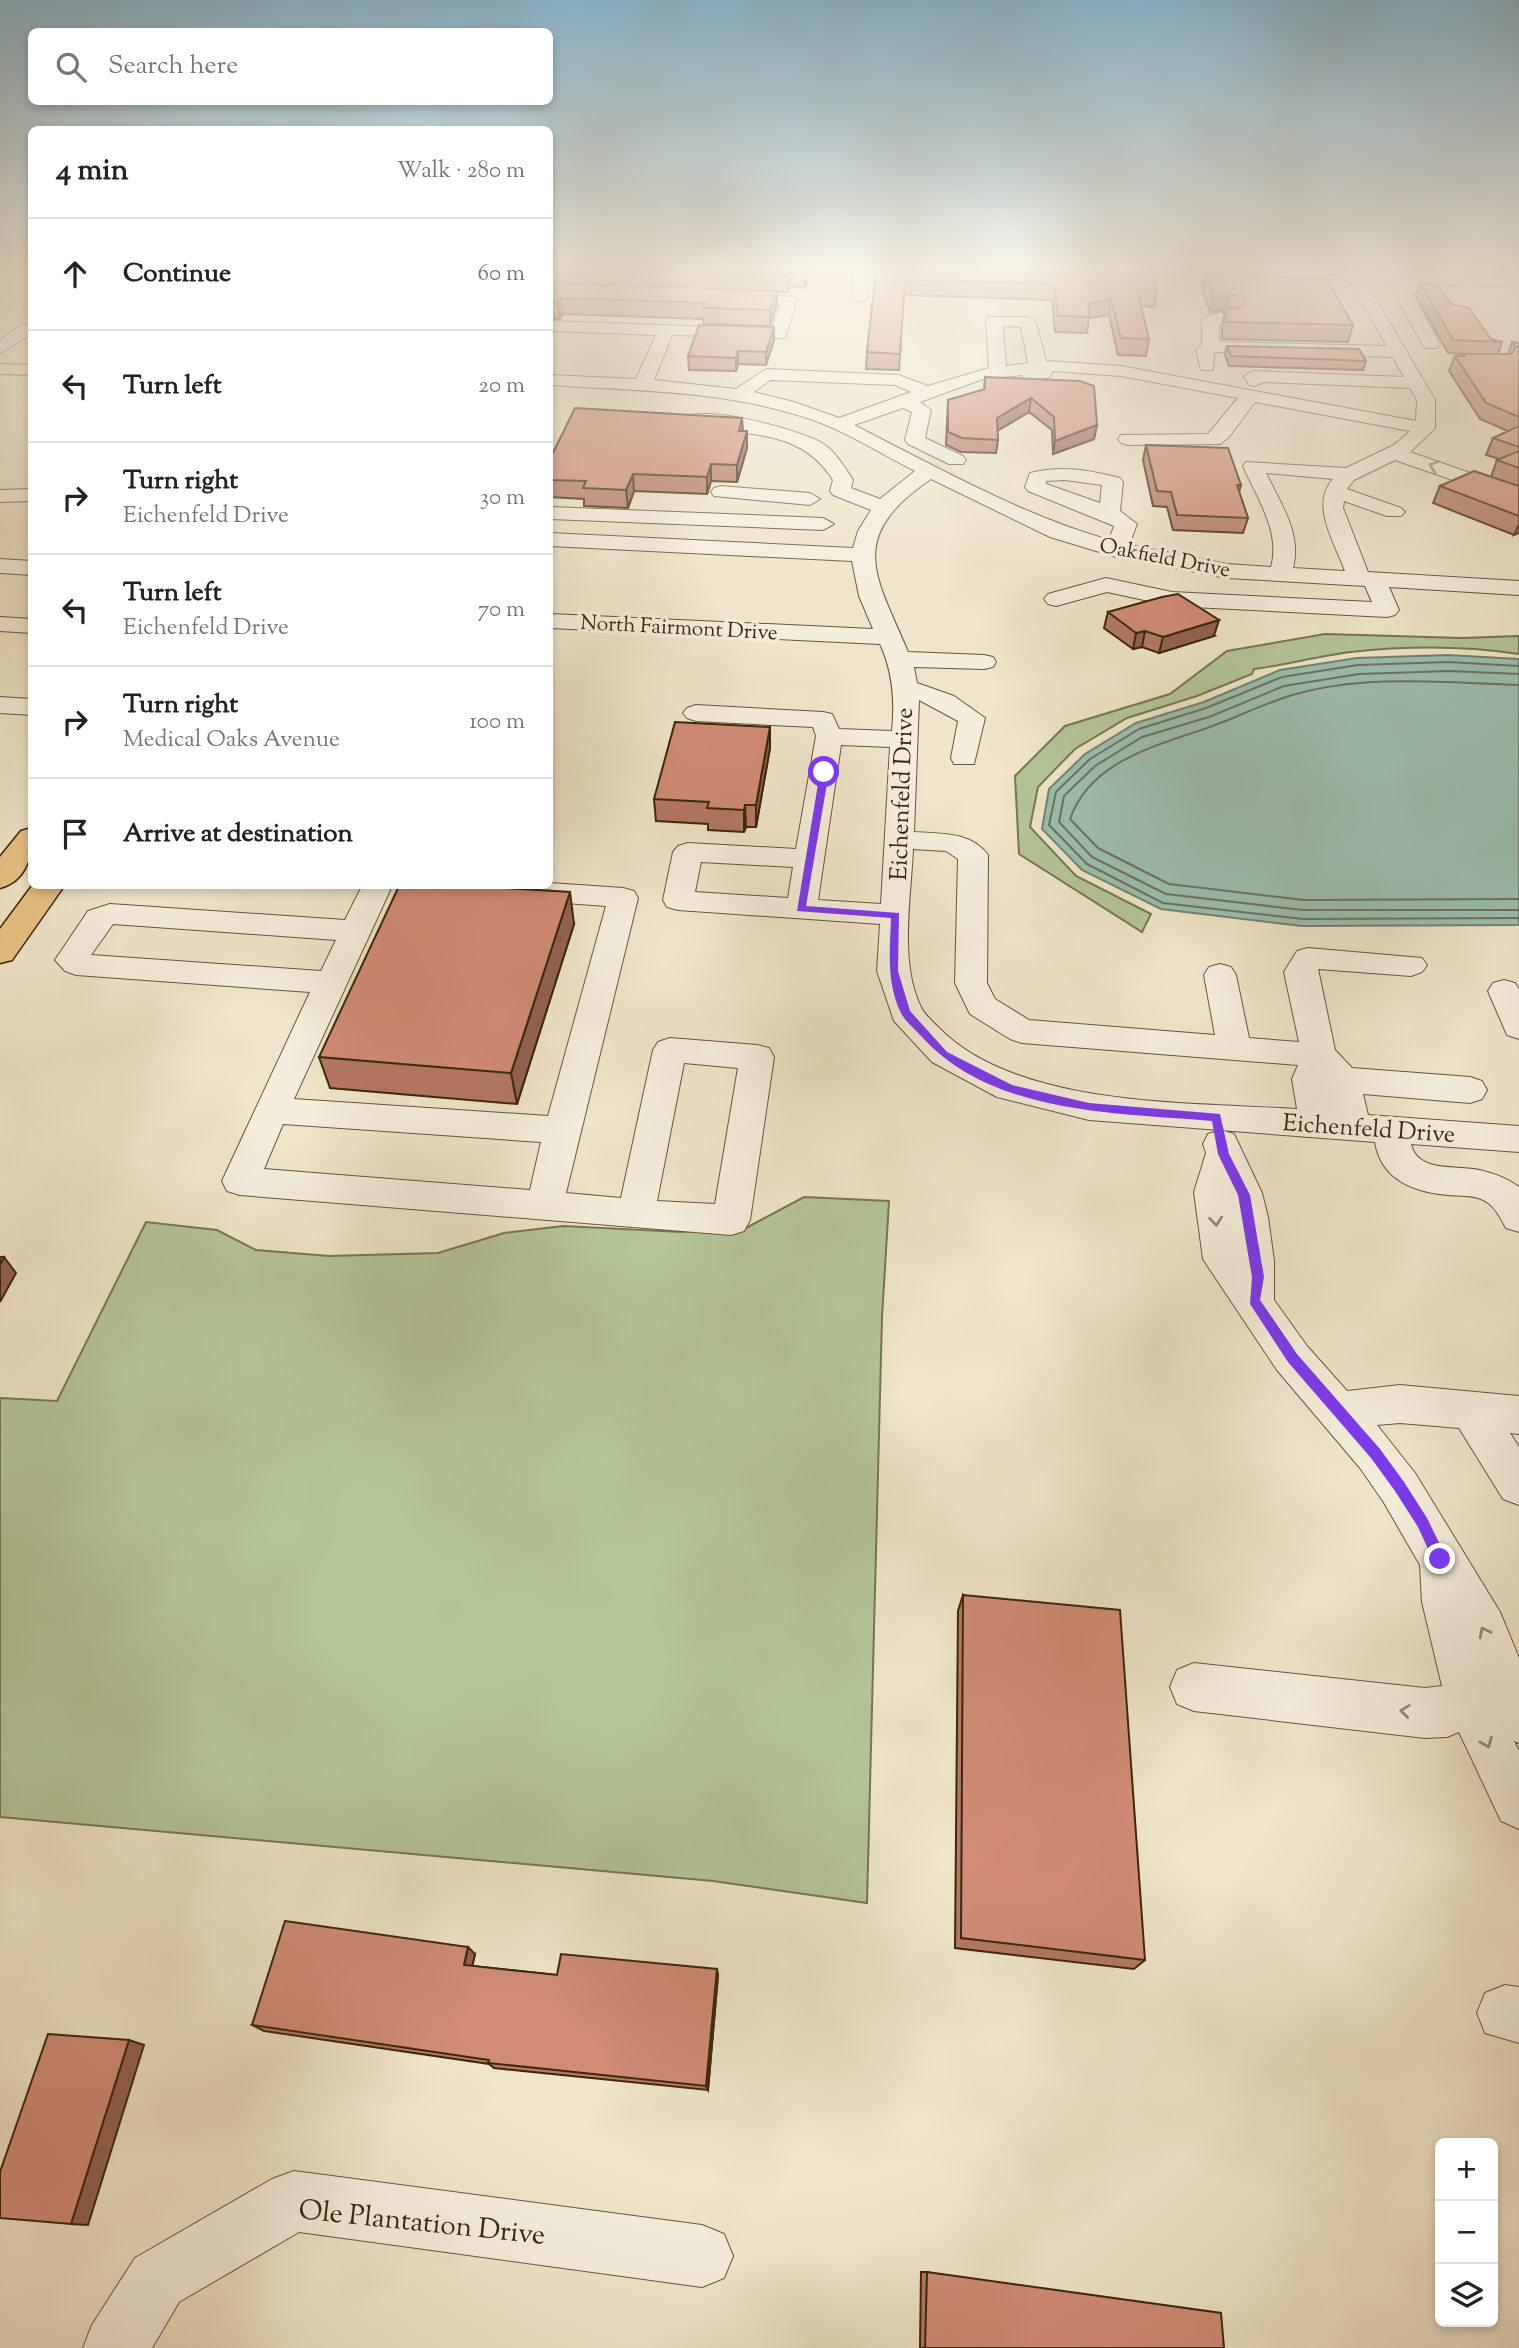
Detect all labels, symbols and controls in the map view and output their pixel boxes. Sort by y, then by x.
search box [28,28,553,105]
icon: search [52,48,90,86]
text: Search here [108,48,238,85]
text: 4 min [56,150,129,193]
text: Walk · 280 m [397,155,525,188]
icon: ahead [56,255,94,293]
text: Continue [123,256,231,293]
text: 60 m [477,258,525,291]
icon: left [56,367,94,405]
text: Turn left [123,368,222,405]
text: 20 m [478,370,525,403]
one-way arrow [1429,461,1441,475]
text: Turn right [123,463,238,500]
icon: right [56,479,94,517]
text: 30 m [480,482,525,515]
text: Eichenfeld Drive [123,500,289,533]
street label: Oakfield Drive [1097,532,1233,586]
text: Turn left [123,575,222,612]
icon: left [56,591,94,629]
text: 70 m [478,594,525,627]
street label: North Fairmont Drive [579,609,778,649]
text: Eichenfeld Drive [123,612,289,645]
text: Turn right [123,687,238,724]
icon: right [56,703,94,741]
text: 100 m [469,706,525,739]
street label: Eichenfeld Drive [883,707,923,881]
text: Medical Oaks Avenue [123,724,340,757]
route start [808,756,839,787]
icon: arrive [56,815,94,853]
text: Arrive at destination [123,816,353,853]
street label: Eichenfeld Drive [1281,1107,1456,1153]
one-way arrow [1209,1215,1224,1227]
route end [1424,1543,1455,1574]
one-way arrow [1478,1627,1492,1639]
one-way arrow [1399,1704,1411,1719]
one-way arrow [1479,1736,1493,1748]
map controls [1435,2138,1498,2327]
button: + [1435,2138,1498,2201]
street label: Ole Plantation Drive [296,2191,547,2257]
button: − [1435,2201,1498,2264]
button: layers [1435,2264,1498,2327]

